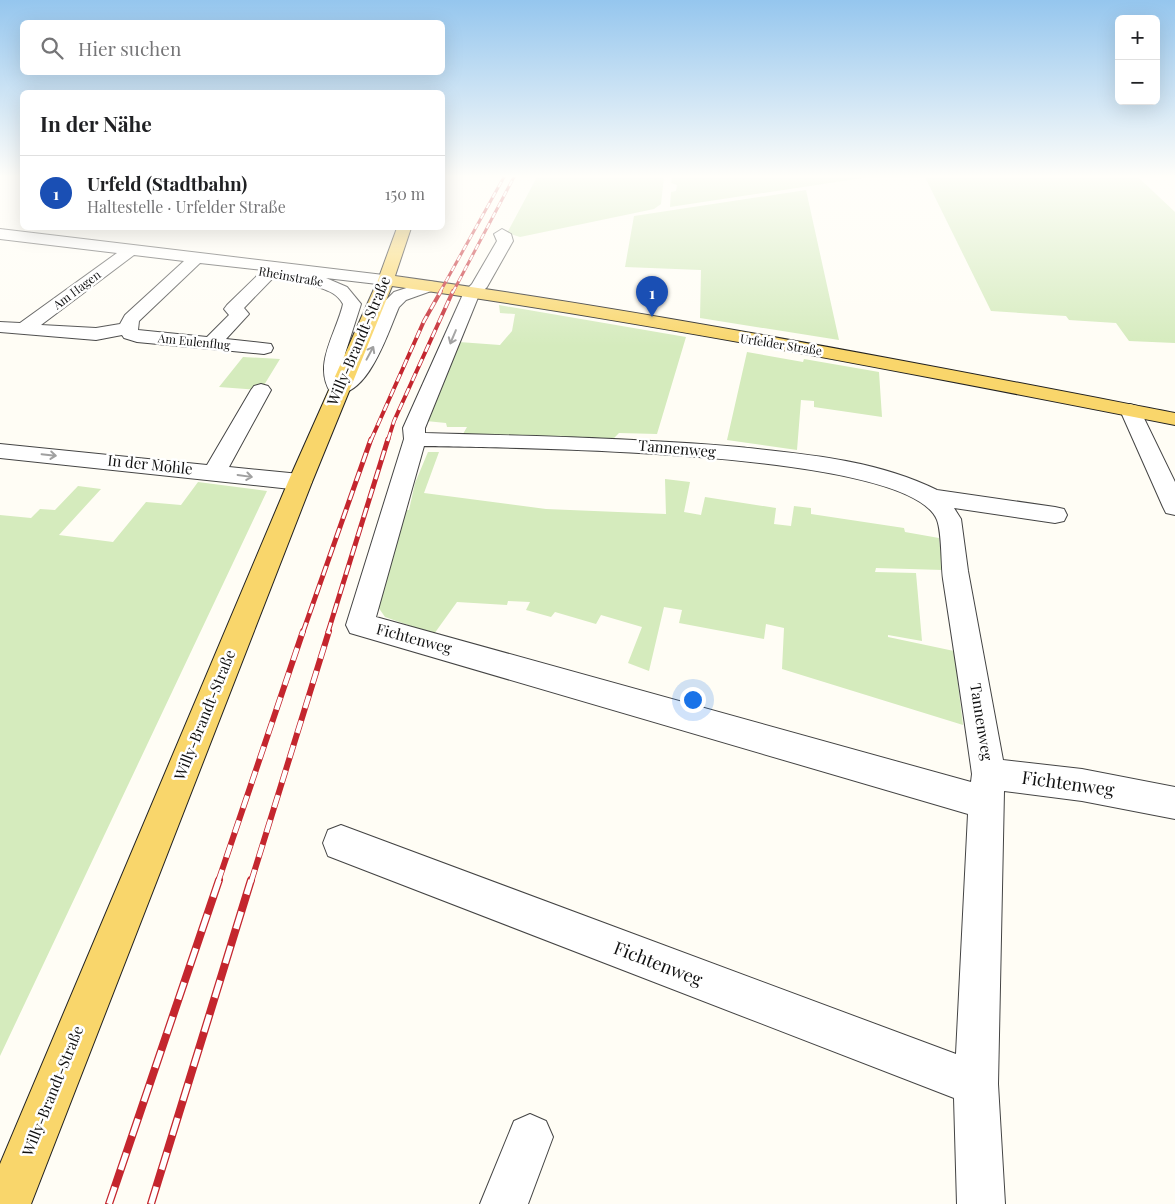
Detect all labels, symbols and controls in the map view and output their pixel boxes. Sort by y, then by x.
map controls [1115,15,1160,105]
button: + [1115,15,1160,60]
search box [20,20,445,75]
icon: search [38,34,66,62]
text: Hier suchen [78,35,181,61]
button: − [1115,60,1160,105]
text: In der Nähe [40,109,152,137]
text: Urfeld (Stadtbahn) [87,170,247,196]
text: 1 [53,183,59,204]
text: 150 m [385,183,425,204]
text: Haltestelle · Urfelder Straße [87,196,286,217]
street label: Rheinstraße [257,262,325,290]
street label: Am Hagen [49,266,103,313]
street label: Willy-Brandt-Straße [321,273,394,409]
pin: 1 [636,276,668,317]
street label: Am Eulenflug [156,329,232,353]
one-way arrow [447,329,457,344]
street label: Urfelder Straße [739,330,823,358]
one-way arrow [365,346,375,361]
street label: Tannenweg [637,435,717,461]
street label: In der Mohle [106,450,194,478]
one-way arrow [40,451,56,460]
one-way arrow [237,471,253,481]
street label: Fichtenweg [374,618,454,658]
street label: Willy-Brandt-Straße [168,647,239,784]
street label: Tannenweg [966,682,998,762]
your location [680,687,706,713]
street label: Fichtenweg [1020,765,1116,801]
street label: Fichtenweg [611,935,707,991]
street label: Willy-Brandt-Straße [16,1023,87,1160]

